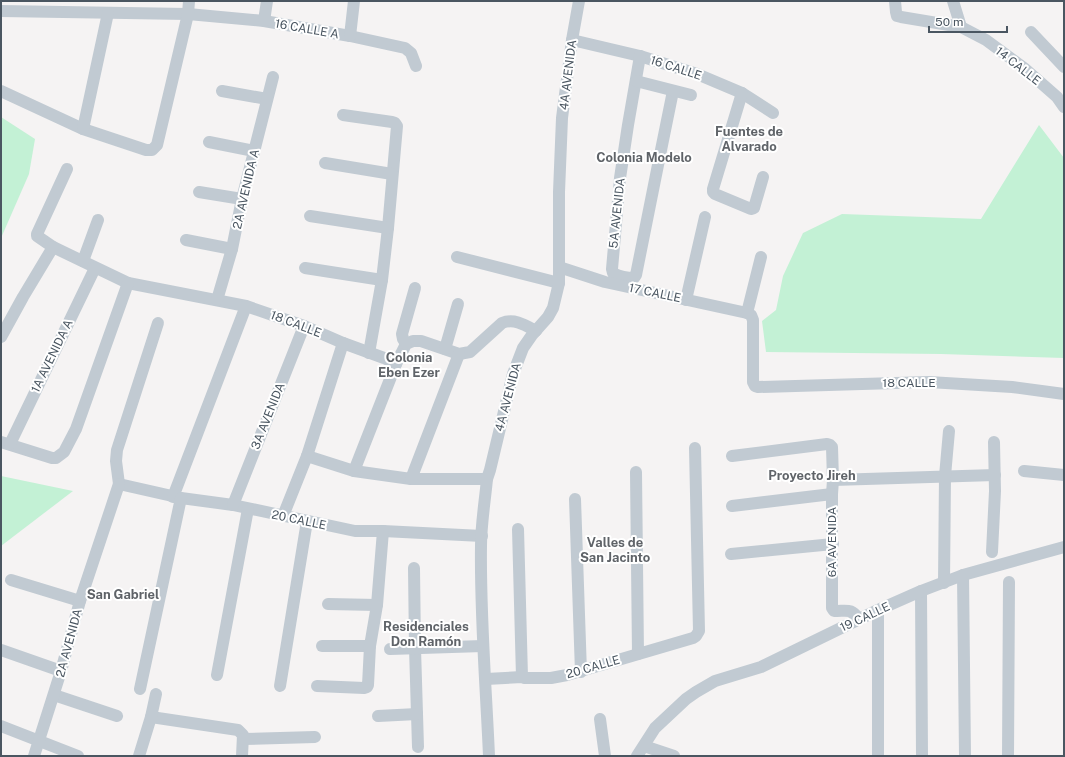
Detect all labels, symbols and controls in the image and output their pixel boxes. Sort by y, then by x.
scale bar [929,8,1007,34]
text: 50 m [935,15,963,29]
street label: 16 CALLE A [274,16,341,42]
street label: 4A AVENIDA [557,39,579,111]
street label: 14 CALLE [993,44,1043,88]
street label: 16 CALLE [649,53,703,83]
district label: Fuentes de Alvarado [715,124,783,154]
street label: 2A AVENIDA A [230,147,262,230]
district label: Colonia Modelo [596,150,692,165]
street label: 5A AVENIDA [606,177,628,249]
street label: 17 CALLE [628,281,682,305]
street label: 18 CALLE [269,308,323,340]
street label: 1A AVENIDA A [28,317,76,395]
district label: Colonia Eben Ezer [378,350,441,380]
street label: 4A AVENIDA [492,361,524,433]
street label: 18 CALLE [882,376,936,390]
street label: 3A AVENIDA [248,380,288,451]
district label: Proyecto Jireh [768,468,856,483]
street label: 6A AVENIDA [825,506,839,577]
street label: 20 CALLE [270,507,328,533]
district label: Valles de San Jacinto [580,535,650,565]
district label: San Gabriel [87,587,159,602]
street label: 19 CALLE [838,599,892,635]
street label: 2A AVENIDA [53,607,85,679]
district label: Residenciales Don Ramón [383,619,469,649]
street label: 20 CALLE [564,653,622,681]

